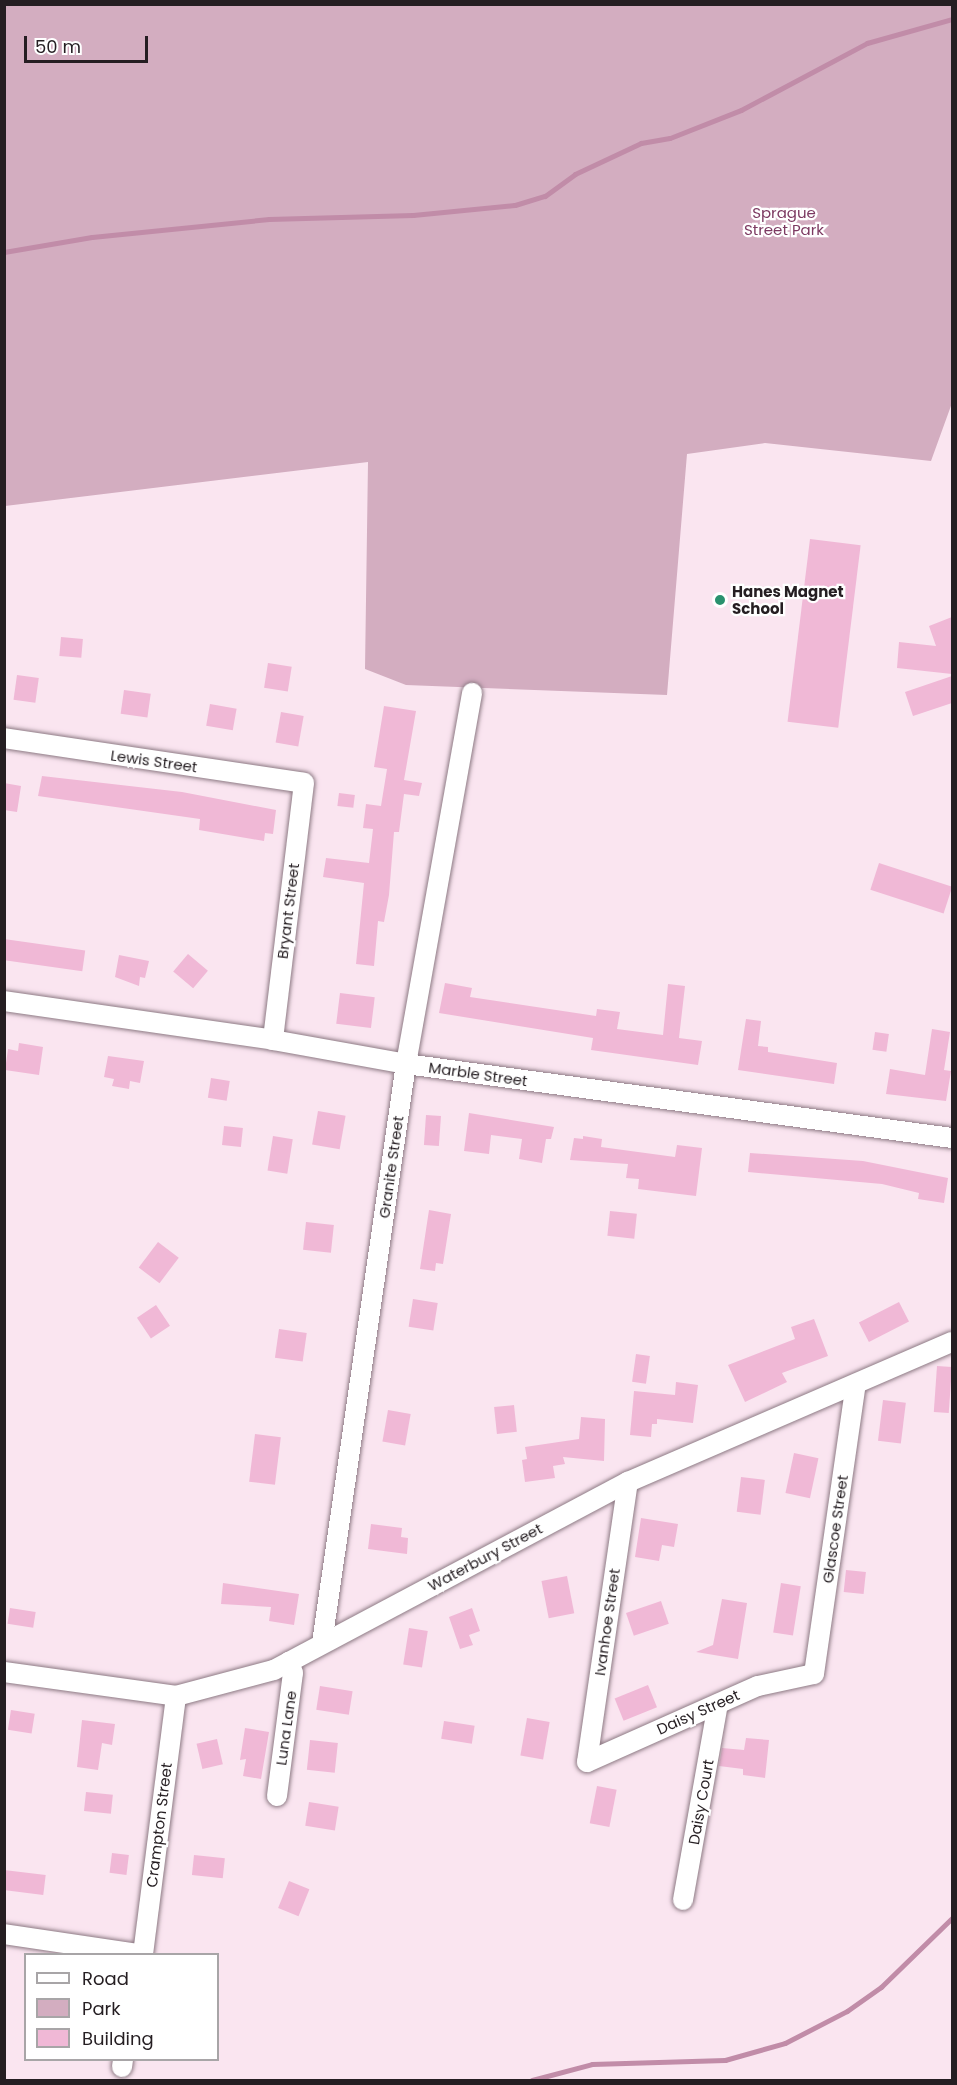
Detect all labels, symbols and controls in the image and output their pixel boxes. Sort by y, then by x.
scale bar [27,24,152,62]
text: 50 m [35,34,81,59]
park label: Sprague Street Park [744,203,824,238]
place label: Hanes Magnet School [732,582,844,617]
marker: Hanes Magnet School [713,593,727,607]
street label: Lewis Street [109,746,199,776]
street label: Bryant Street [273,862,303,960]
street label: Marble Street [427,1058,529,1090]
street label: Granite Street [375,1115,407,1219]
street label: Glascoe Street [818,1474,852,1584]
street label: Waterbury Street [425,1519,545,1595]
street label: Ivanhoe Street [591,1567,623,1677]
street label: Daisy Street [654,1686,742,1738]
street label: Luna Lane [272,1689,300,1767]
street label: Daisy Court [685,1758,717,1846]
street label: Crampton Street [142,1762,176,1888]
legend [24,1953,219,2061]
text: Road [82,1966,129,1991]
text: Park [82,1996,121,2021]
text: Building [82,2026,154,2051]

